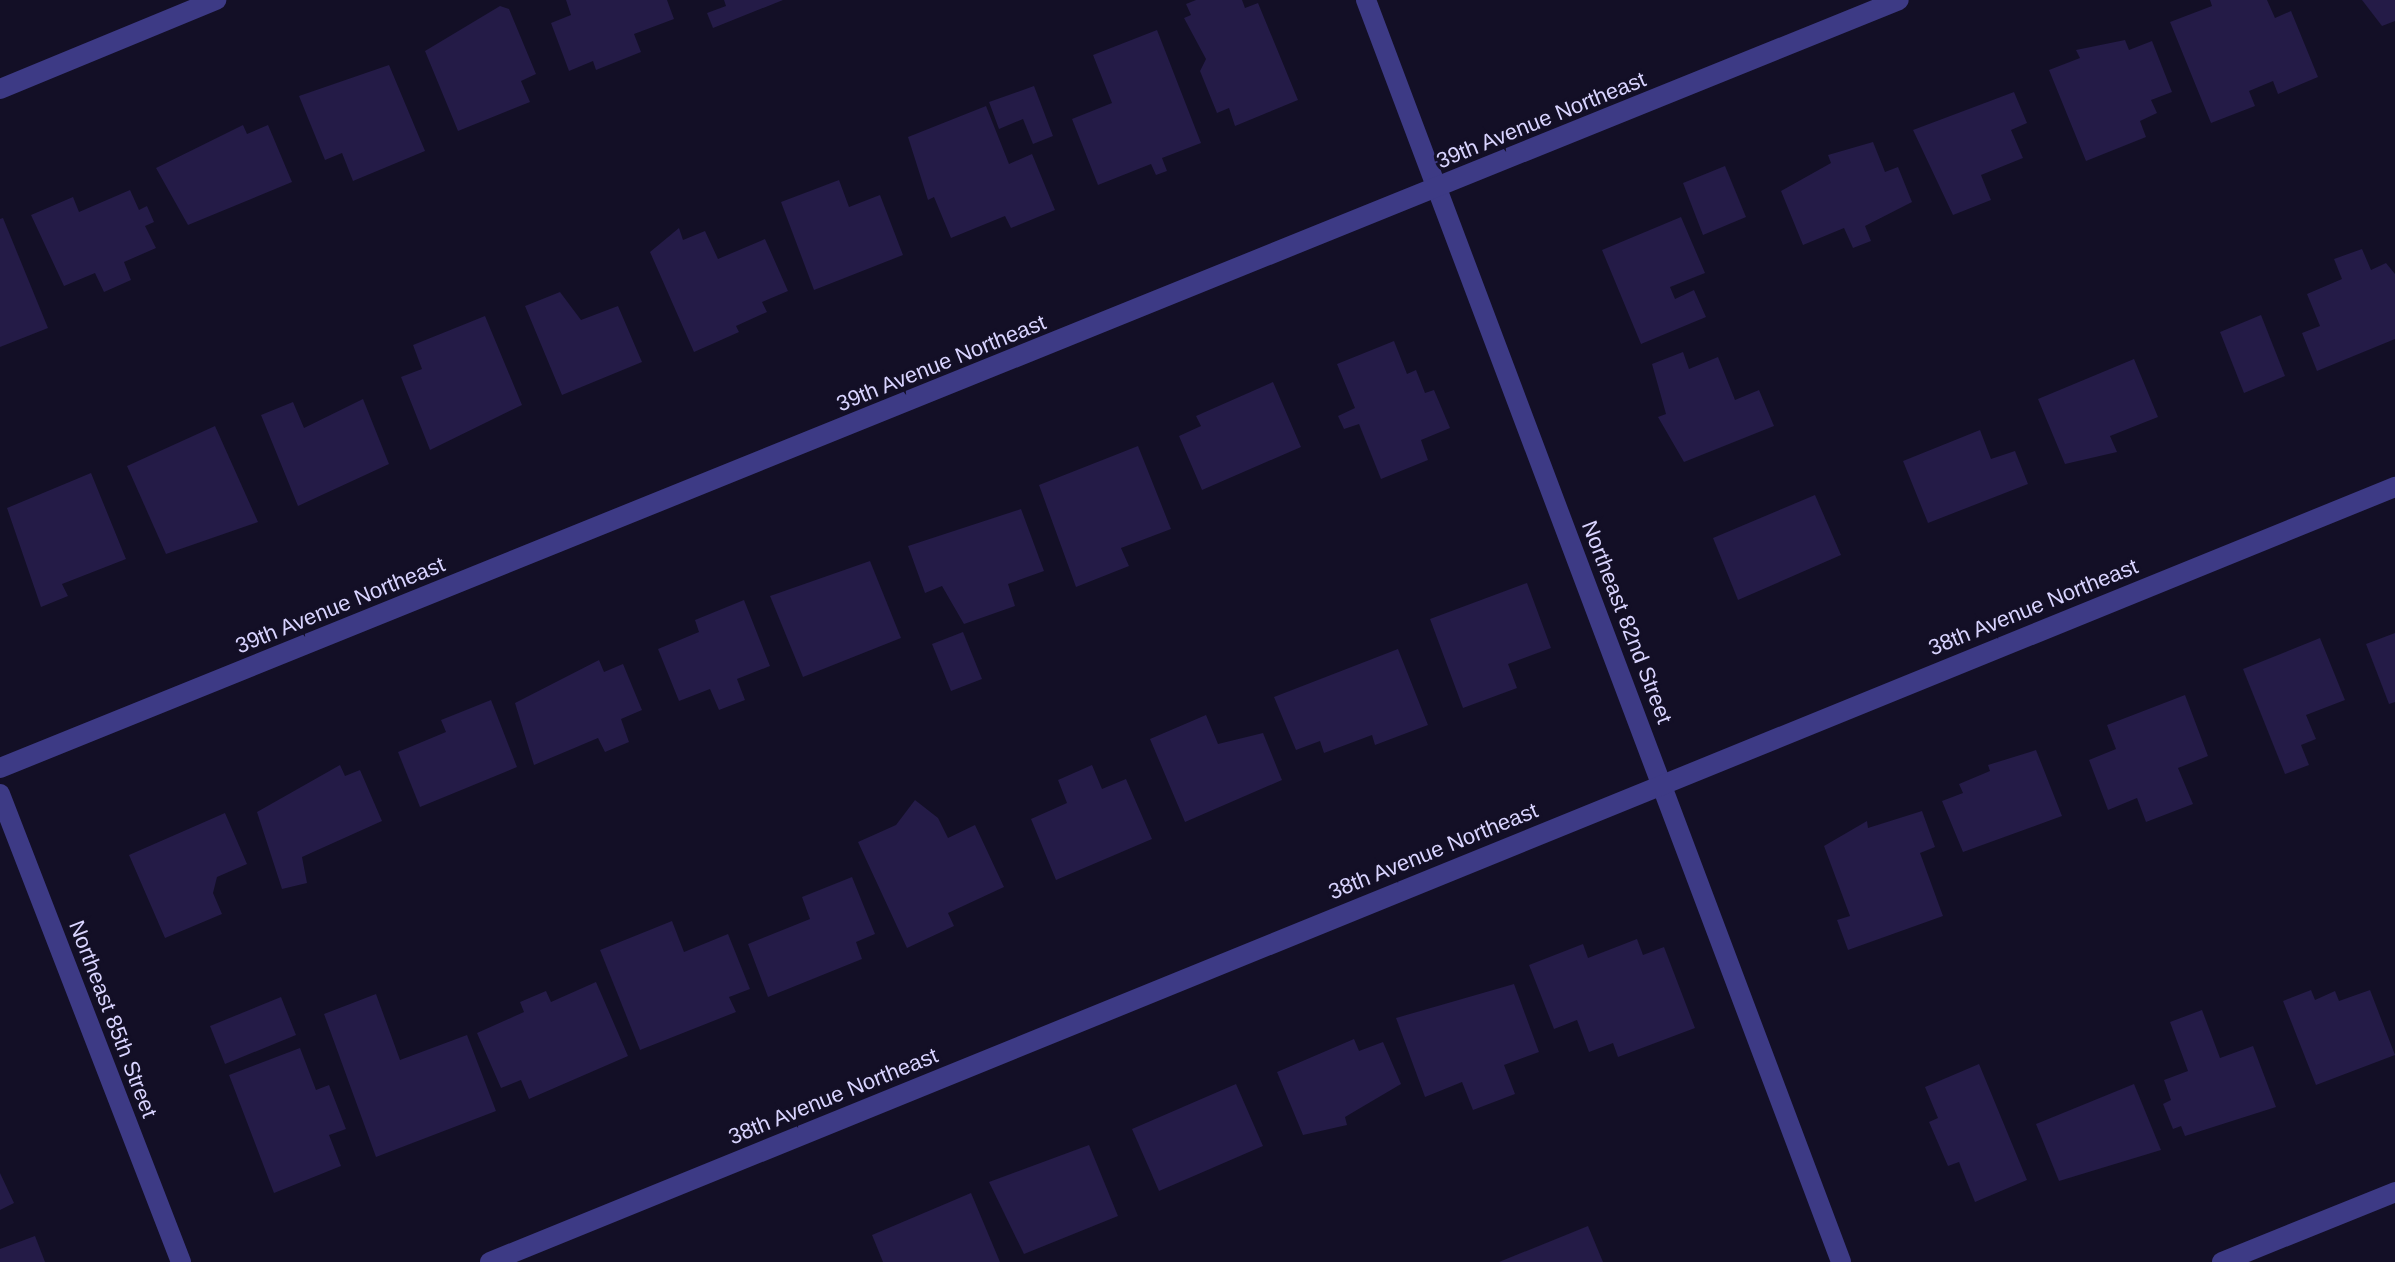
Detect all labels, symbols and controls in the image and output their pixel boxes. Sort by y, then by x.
street label: 39th Avenue Northeast [1432,66,1650,174]
street label: 39th Avenue Northeast [832,309,1050,417]
street label: Northeast 82nd Street [1576,517,1678,727]
street label: 39th Avenue Northeast [231,551,449,659]
street label: 38th Avenue Northeast [1924,553,2142,661]
street label: 38th Avenue Northeast [1324,797,1542,905]
street label: Northeast 85th Street [63,917,163,1121]
street label: 38th Avenue Northeast [724,1042,942,1150]

